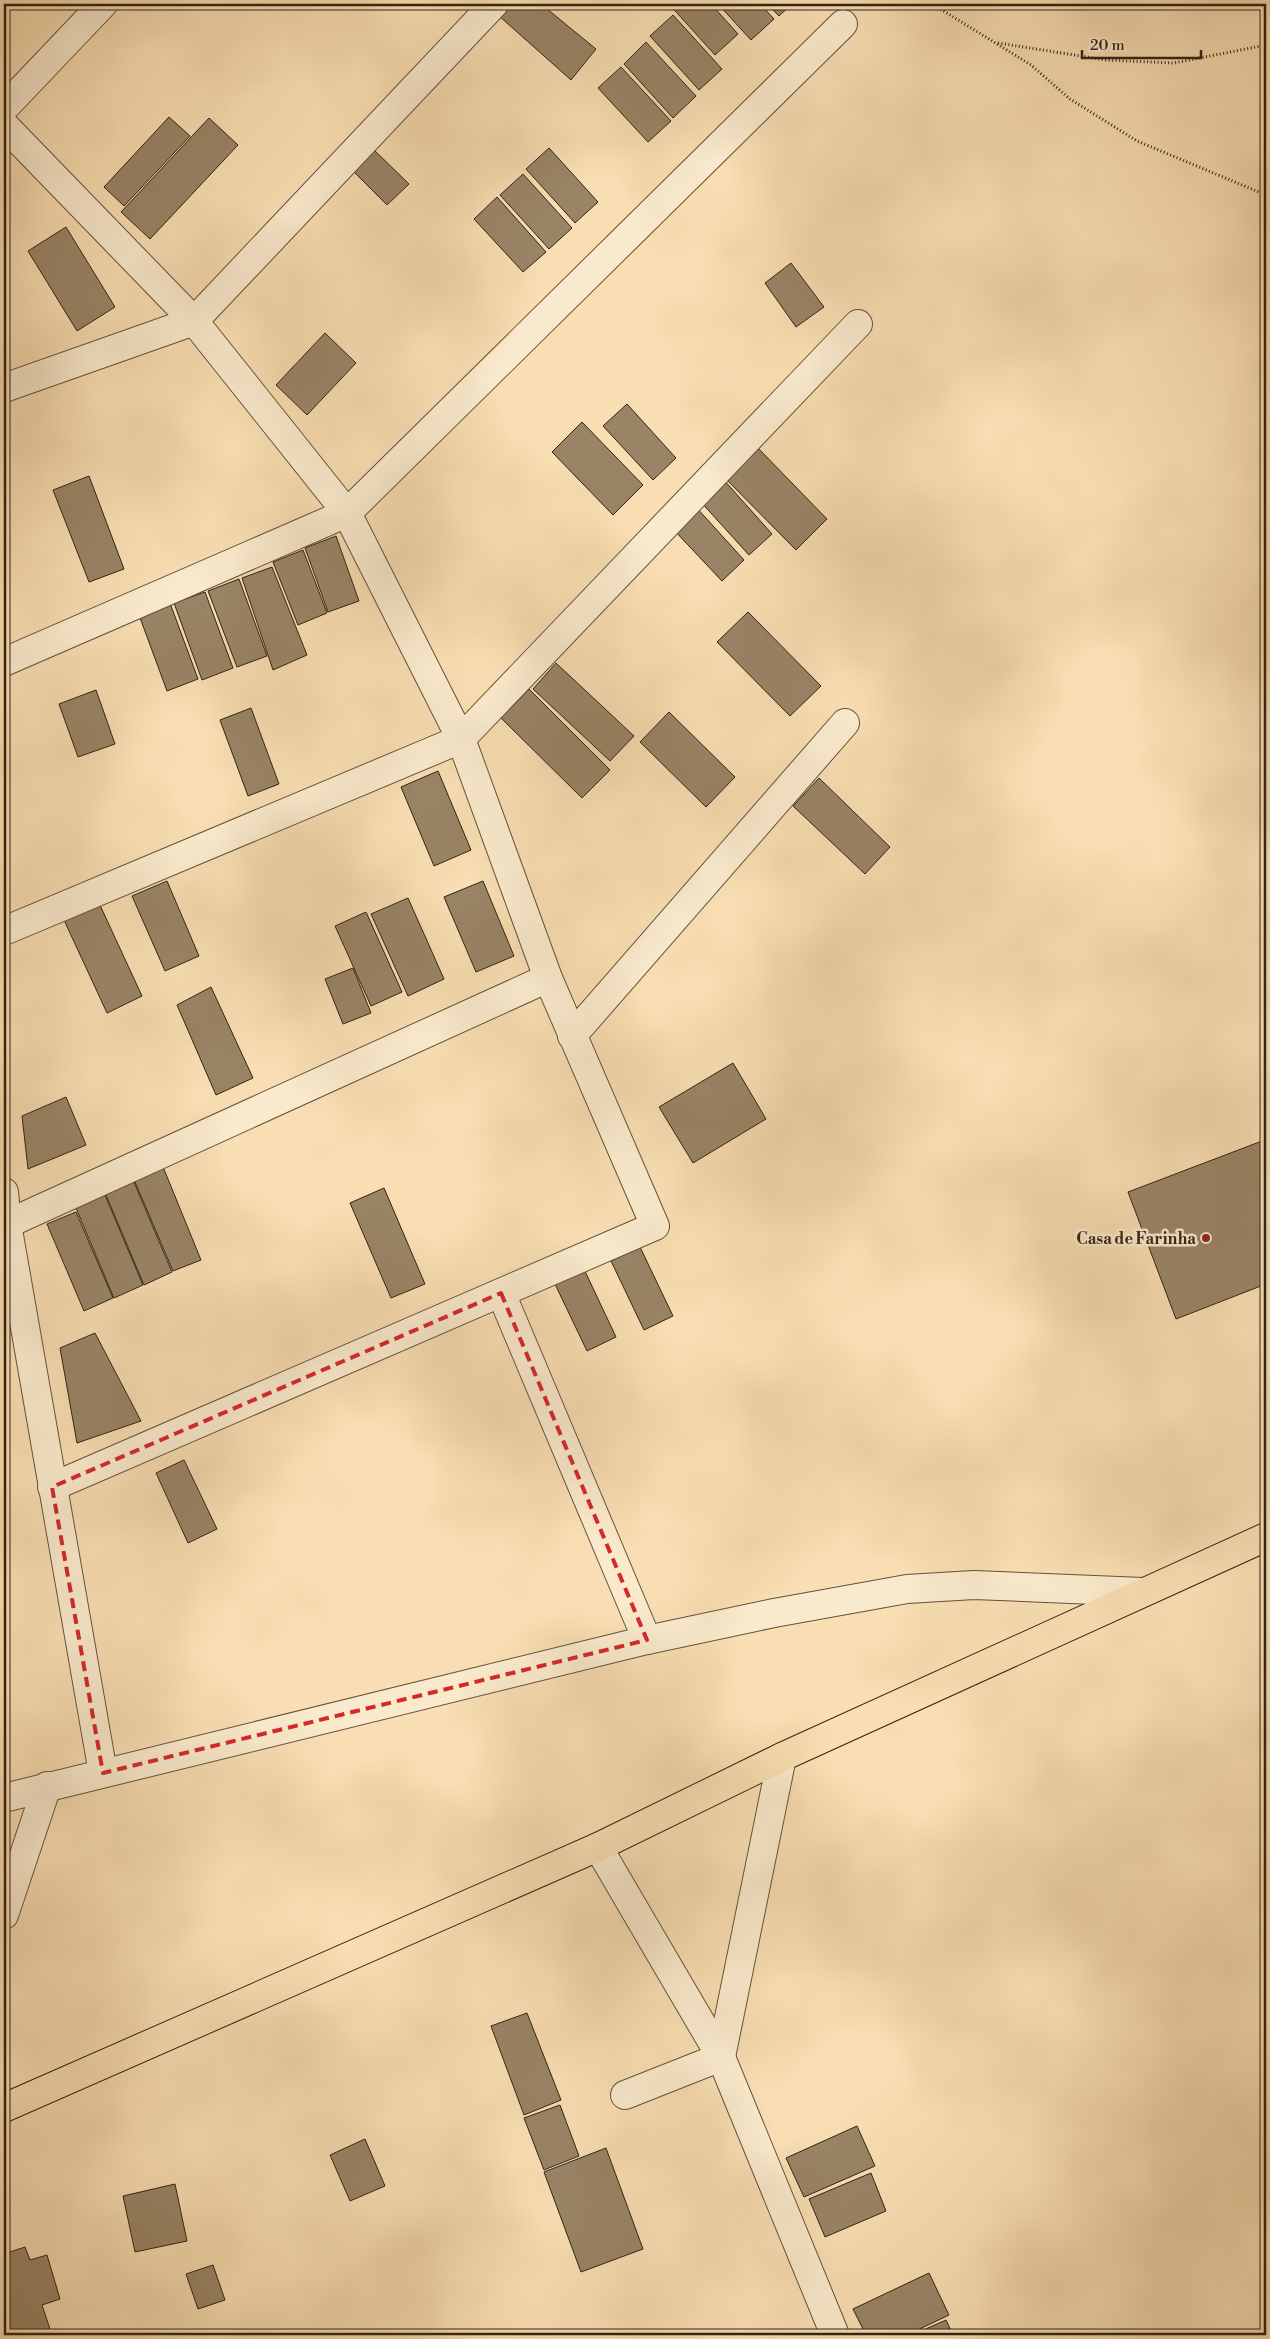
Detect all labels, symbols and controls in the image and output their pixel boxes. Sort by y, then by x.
scale bar [1082,28,1201,60]
text: 20 m [1090,36,1125,55]
place label: Casa de Farinha [1076,1229,1196,1249]
marker: Casa de Farinha [1200,1232,1212,1244]

